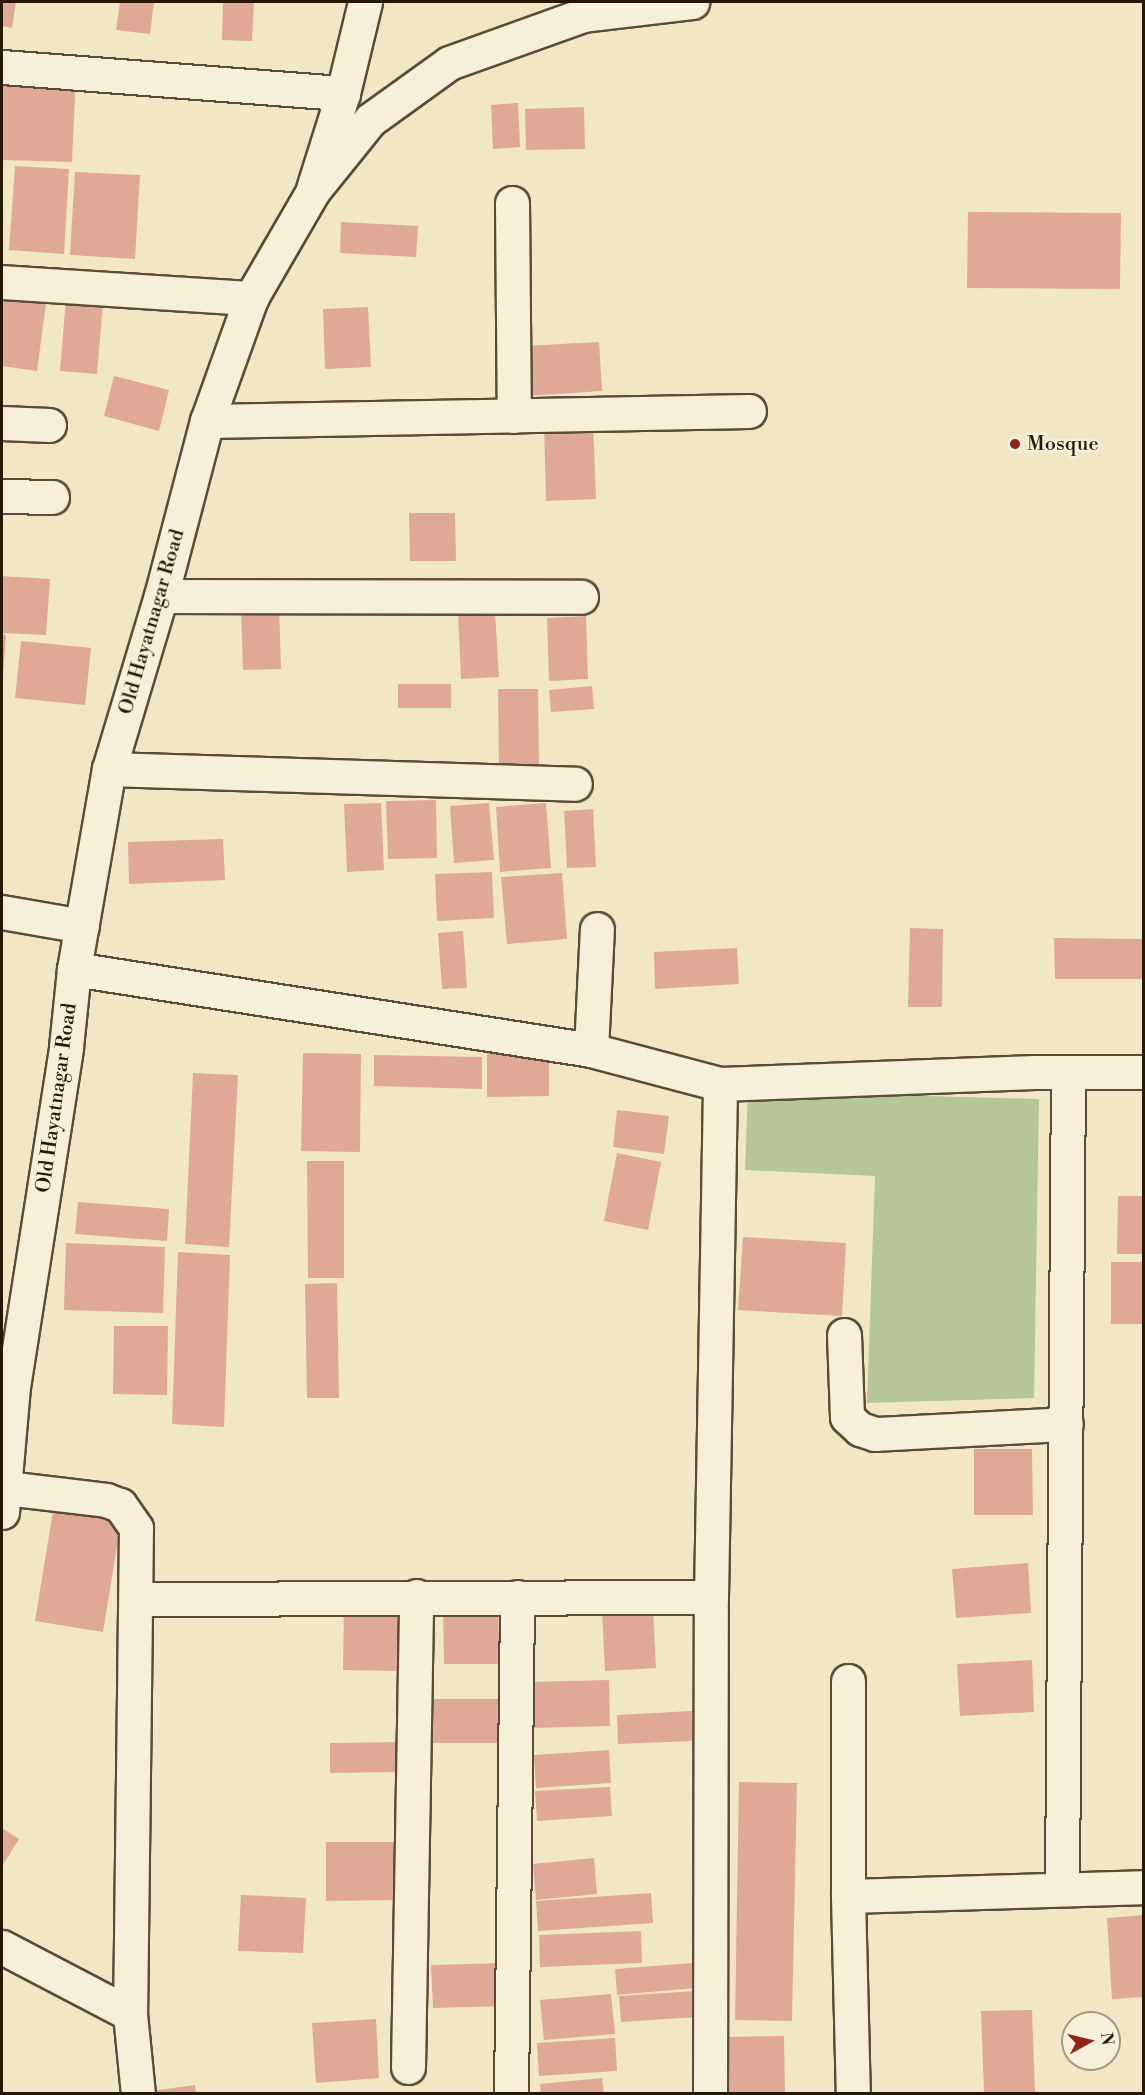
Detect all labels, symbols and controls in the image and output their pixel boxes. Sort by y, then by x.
place label: Mosque [1027,432,1099,456]
marker: Mosque [1008,437,1022,451]
street label: Old Hayatnagar Road [114,527,190,717]
street label: Old Hayatnagar Road [32,1002,82,1194]
north arrow [1061,2011,1121,2071]
text: N [1096,2031,1118,2046]

